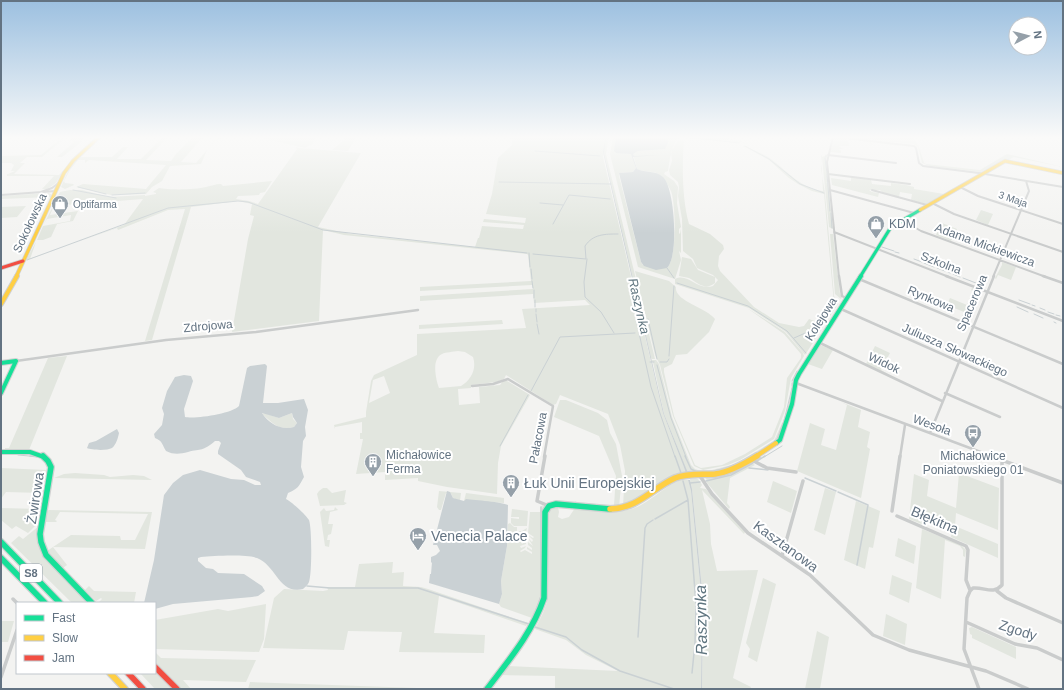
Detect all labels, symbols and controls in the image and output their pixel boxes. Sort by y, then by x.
north arrow [1008,16,1048,56]
text: N [1031,30,1044,40]
street label: 3 Maja [997,189,1029,209]
street label: Sokołowska [10,191,50,255]
shop icon: Optifarma [50,194,70,219]
place label: Optifarma [73,199,117,210]
shop icon: KDM [866,214,886,239]
place label: KDM [889,217,916,231]
street label: Adama Mickiewicza [933,220,1037,270]
street label: Szkolna [919,249,964,277]
street label: Spacerowa [954,272,990,333]
water label: Raszynka [625,277,653,335]
street label: Rynkowa [906,283,957,315]
street label: Kolejowa [802,294,840,343]
street label: Zdrojowa [183,317,234,335]
street label: Juliusza Słowackiego [900,320,1010,380]
street label: Widok [866,350,903,377]
street label: Pałacowa [526,411,550,465]
street label: Wesoła [911,412,953,438]
bus stop icon: Michałowice Poniatowskiego 01 [963,423,983,448]
place label: Michałowice Ferma [386,448,452,476]
place label: Michałowice Poniatowskiego 01 [923,449,1024,477]
building icon: Michałowice Ferma [363,452,383,477]
street label: Żwirowa [22,471,47,525]
building icon: Łuk Unii Europejskiej [501,473,521,498]
place label: Łuk Unii Europejskiej [524,475,655,491]
street label: Błękitna [909,503,961,537]
street label: Kasztanowa [750,517,822,575]
hotel icon: Venecia Palace [408,526,428,551]
place label: Venecia Palace [431,528,528,544]
road number: S8 [20,564,42,582]
water label: Raszynka [692,585,710,655]
legend [16,602,156,674]
text: Fast [52,611,76,625]
street label: Zgody [997,616,1039,644]
text: Slow [52,631,78,645]
text: Jam [52,651,75,665]

